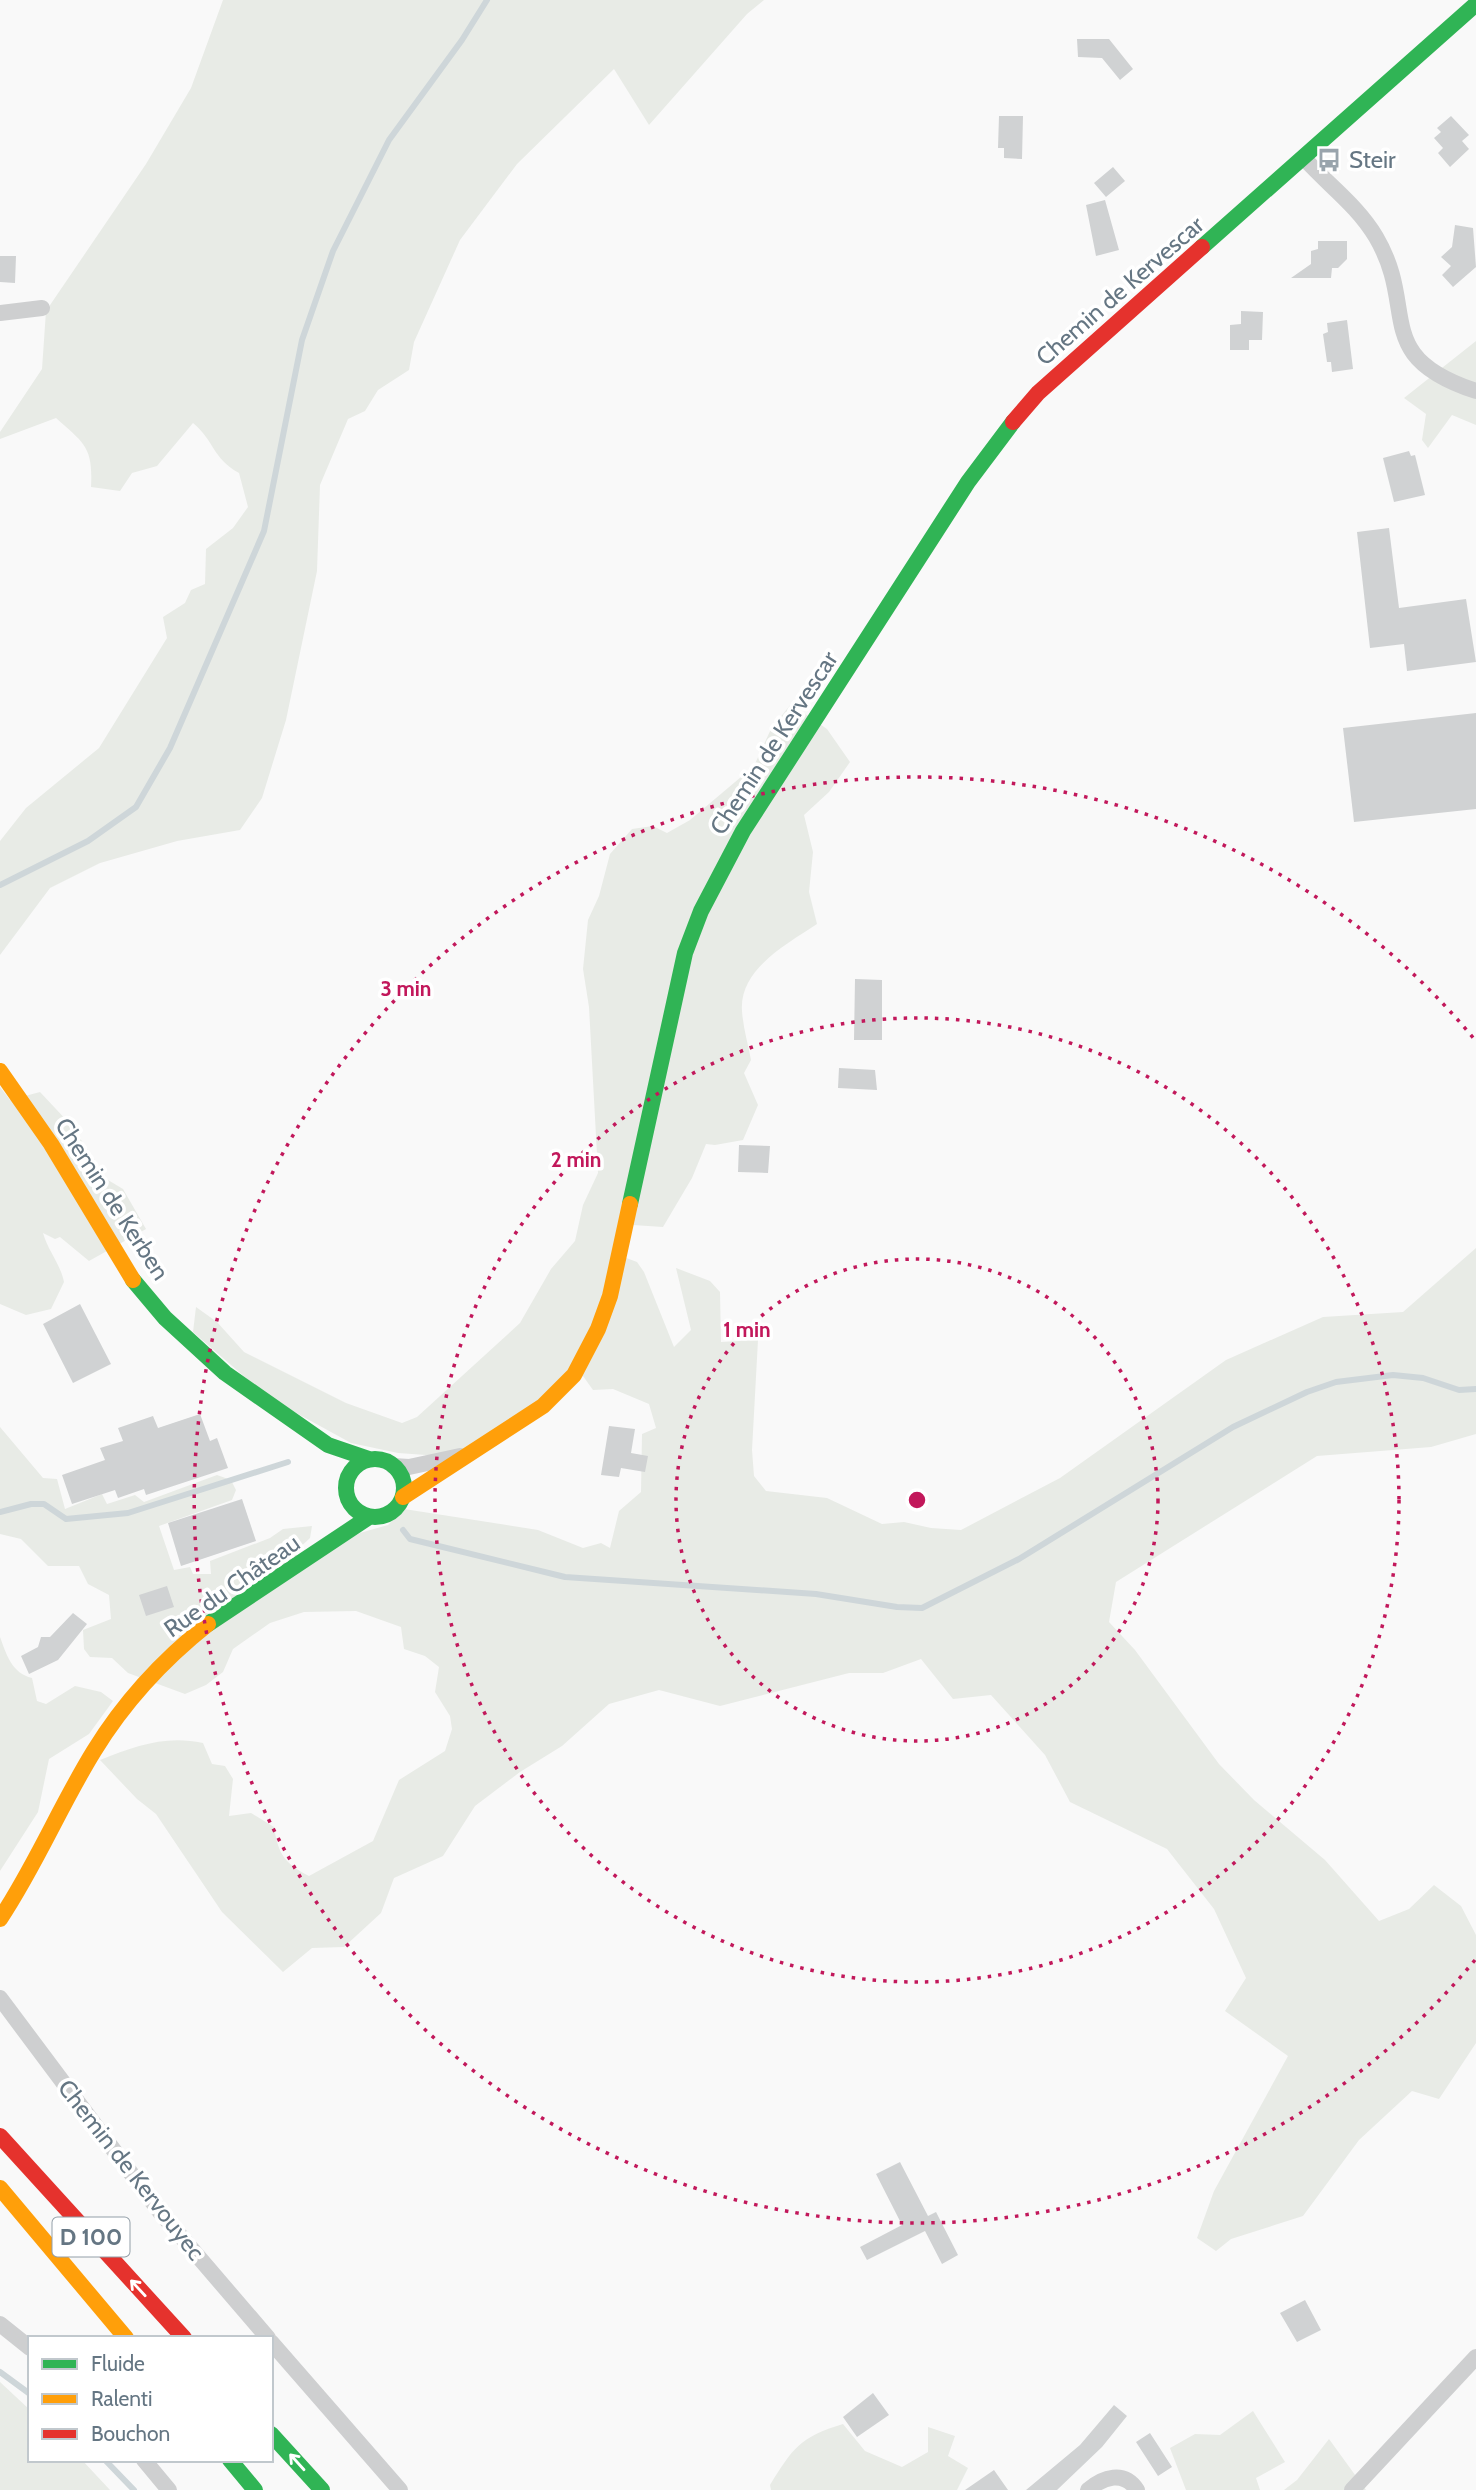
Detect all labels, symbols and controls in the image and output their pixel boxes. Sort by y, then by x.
place label: Steir [1349,145,1396,174]
bus stop icon: Steir [1315,146,1343,174]
street label: Chemin de Kervescar [1030,210,1210,371]
street label: Chemin de Kervescar [704,645,844,840]
text: 3 min [381,976,431,1001]
street label: Chemin de Kerben [49,1112,176,1285]
text: 2 min [551,1147,601,1172]
text: 1 min [723,1317,771,1342]
centre of rings [905,1488,929,1512]
street label: Rue du Château [158,1528,305,1643]
street label: Chemin de Kervouyec [52,2074,211,2266]
road number: D 100 [52,2218,130,2256]
one-way arrow [130,2279,146,2297]
legend [28,2336,273,2462]
text: Fluide [91,2351,145,2376]
text: Ralenti [91,2386,152,2411]
text: Bouchon [91,2421,170,2446]
one-way arrow [288,2454,305,2471]

